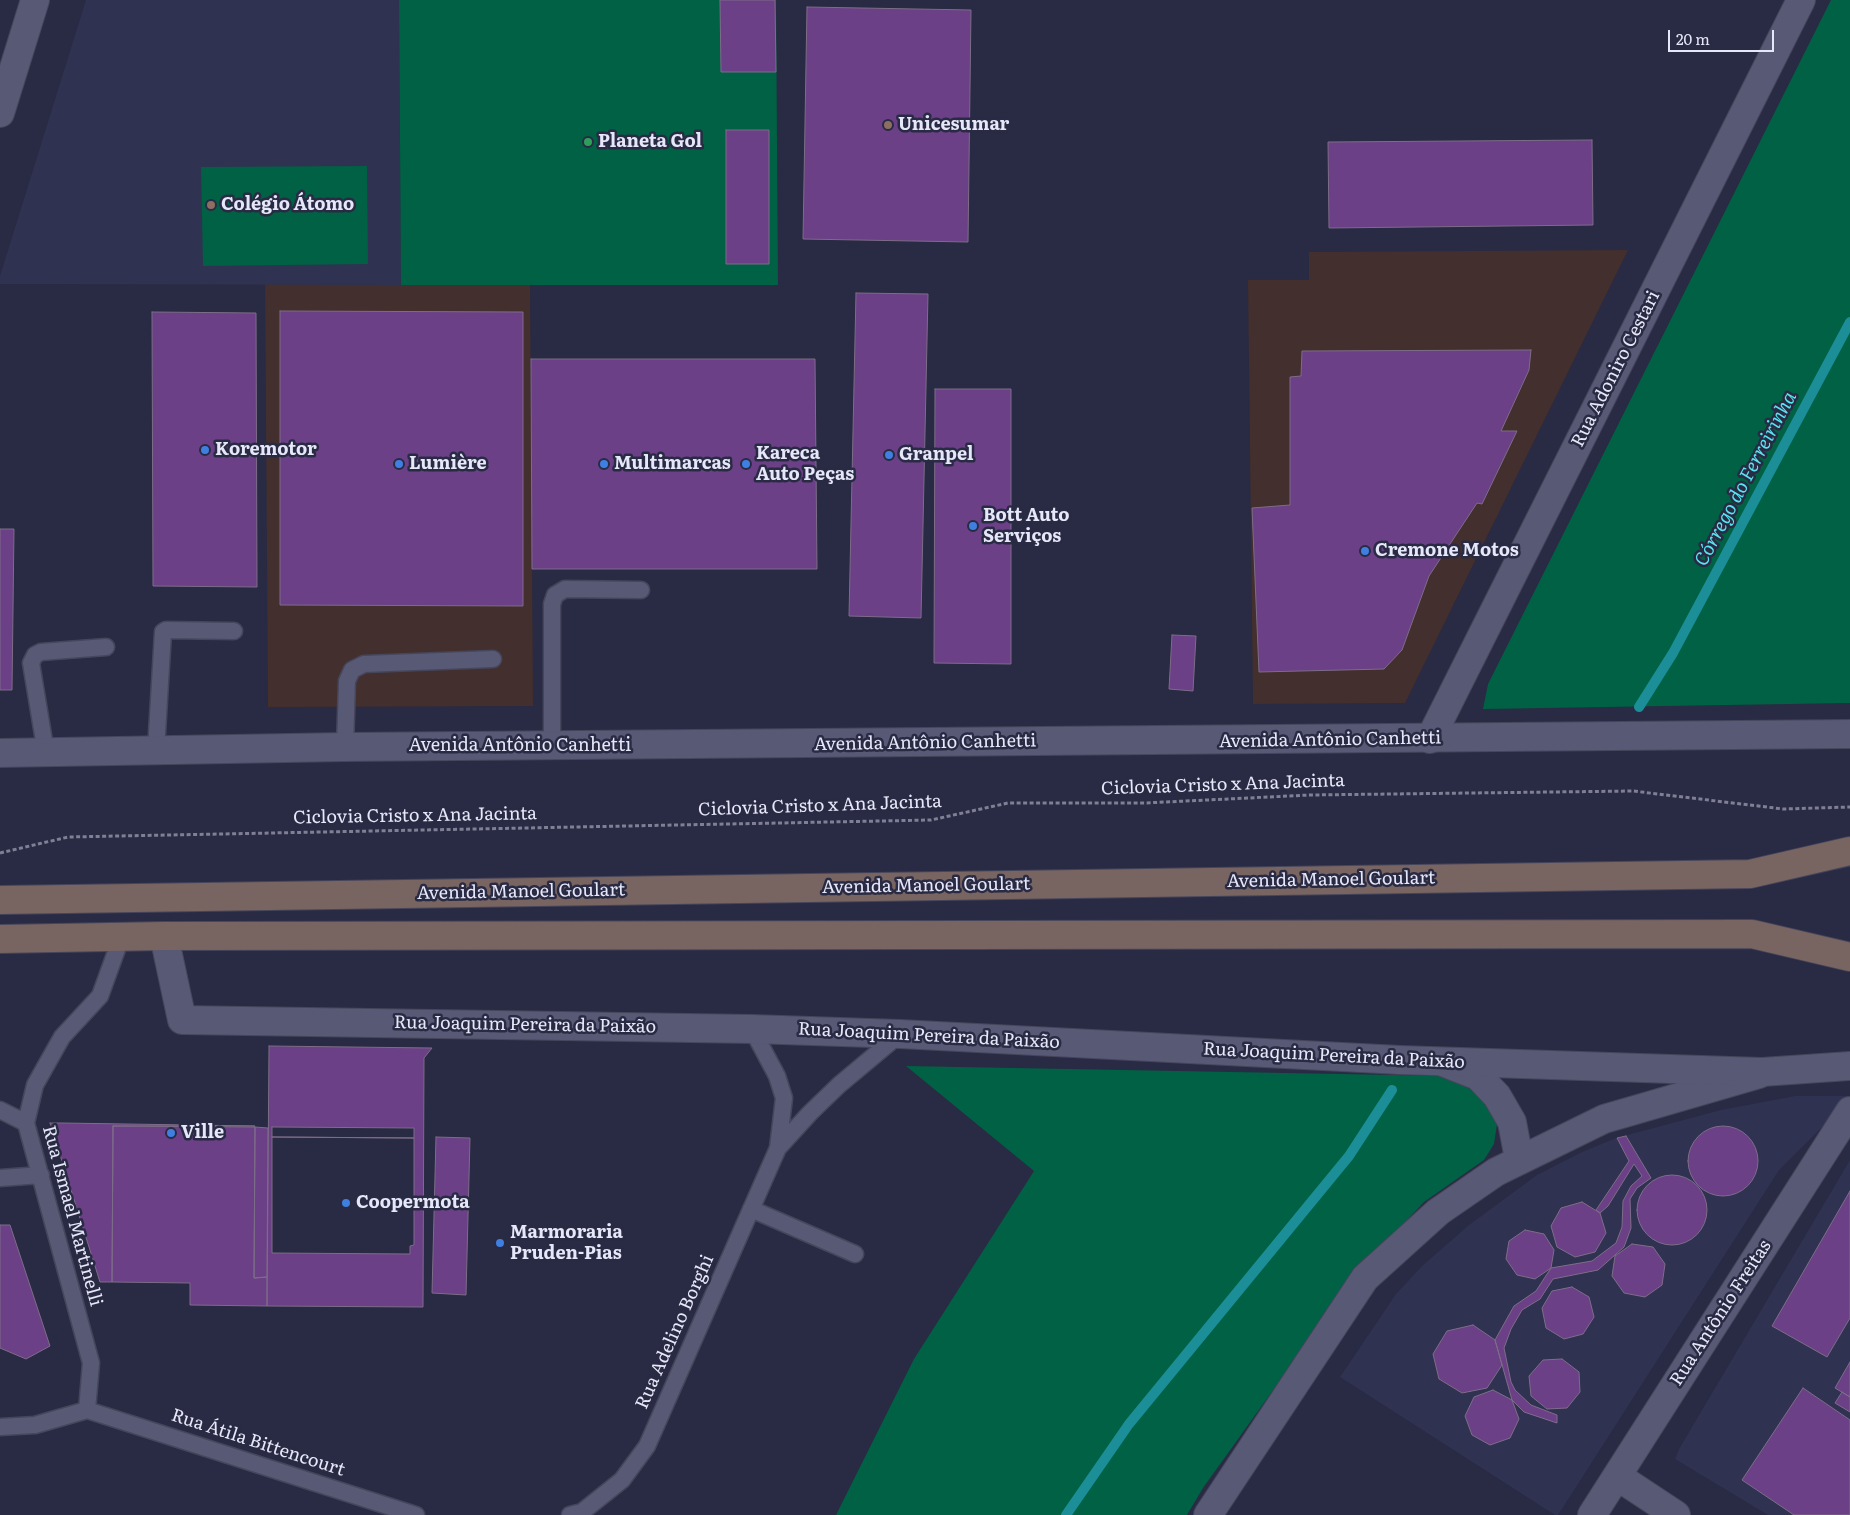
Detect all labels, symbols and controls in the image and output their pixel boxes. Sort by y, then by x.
scale bar [1670,20,1776,52]
text: 20 m [1676,27,1710,50]
place label: Unicesumar [898,114,1009,136]
marker: Unicesumar [882,119,894,131]
place label: Planeta Gol [598,131,702,153]
marker: Planeta Gol [582,136,594,148]
place label: Colégio Átomo [221,194,354,216]
marker: Colégio Átomo [205,199,217,211]
street label: Rua Adoniro Cestari [1567,287,1665,451]
water label: Córrego do Ferreirinha [1690,388,1802,570]
place label: Koremotor [215,439,317,461]
place label: Kareca Auto Peças [756,443,854,486]
marker: Koremotor [199,444,211,456]
place label: Granpel [899,444,973,466]
marker: Granpel [883,449,895,461]
place label: Lumière [409,453,487,475]
place label: Multimarcas [614,453,731,475]
marker: Lumière [393,458,405,470]
marker: Multimarcas [598,458,610,470]
marker: Kareca Auto Peças [740,458,752,470]
place label: Bott Auto Serviços [983,505,1069,548]
marker: Bott Auto Serviços [967,520,979,532]
place label: Cremone Motos [1375,540,1519,562]
marker: Cremone Motos [1359,545,1371,557]
street label: Avenida Antônio Canhetti [1219,727,1441,753]
street label: Avenida Antônio Canhetti [814,730,1036,756]
street label: Avenida Antônio Canhetti [409,735,631,757]
street label: Ciclovia Cristo x Ana Jacinta [1101,770,1345,800]
street label: Ciclovia Cristo x Ana Jacinta [698,791,942,821]
street label: Ciclovia Cristo x Ana Jacinta [293,803,537,829]
street label: Avenida Manoel Goulart [1227,867,1435,893]
street label: Avenida Manoel Goulart [822,873,1030,899]
street label: Avenida Manoel Goulart [417,879,625,905]
street label: Rua Joaquim Pereira da Paixão [394,1012,656,1038]
street label: Rua Joaquim Pereira da Paixão [798,1018,1060,1054]
street label: Rua Joaquim Pereira da Paixão [1203,1038,1465,1074]
place label: Ville [181,1122,224,1144]
street label: Rua Ismael Martinelli [37,1123,107,1309]
marker: Ville [165,1127,177,1139]
place label: Coopermota [356,1192,470,1214]
marker: Coopermota [340,1197,352,1209]
place label: Marmoraria Pruden-Pias [510,1222,623,1264]
street label: Rua Antônio Freitas [1666,1236,1776,1390]
marker: Marmoraria Pruden-Pias [494,1237,506,1249]
street label: Rua Adelino Borghi [631,1252,719,1412]
street label: Rua Átila Bittencourt [168,1405,348,1481]

